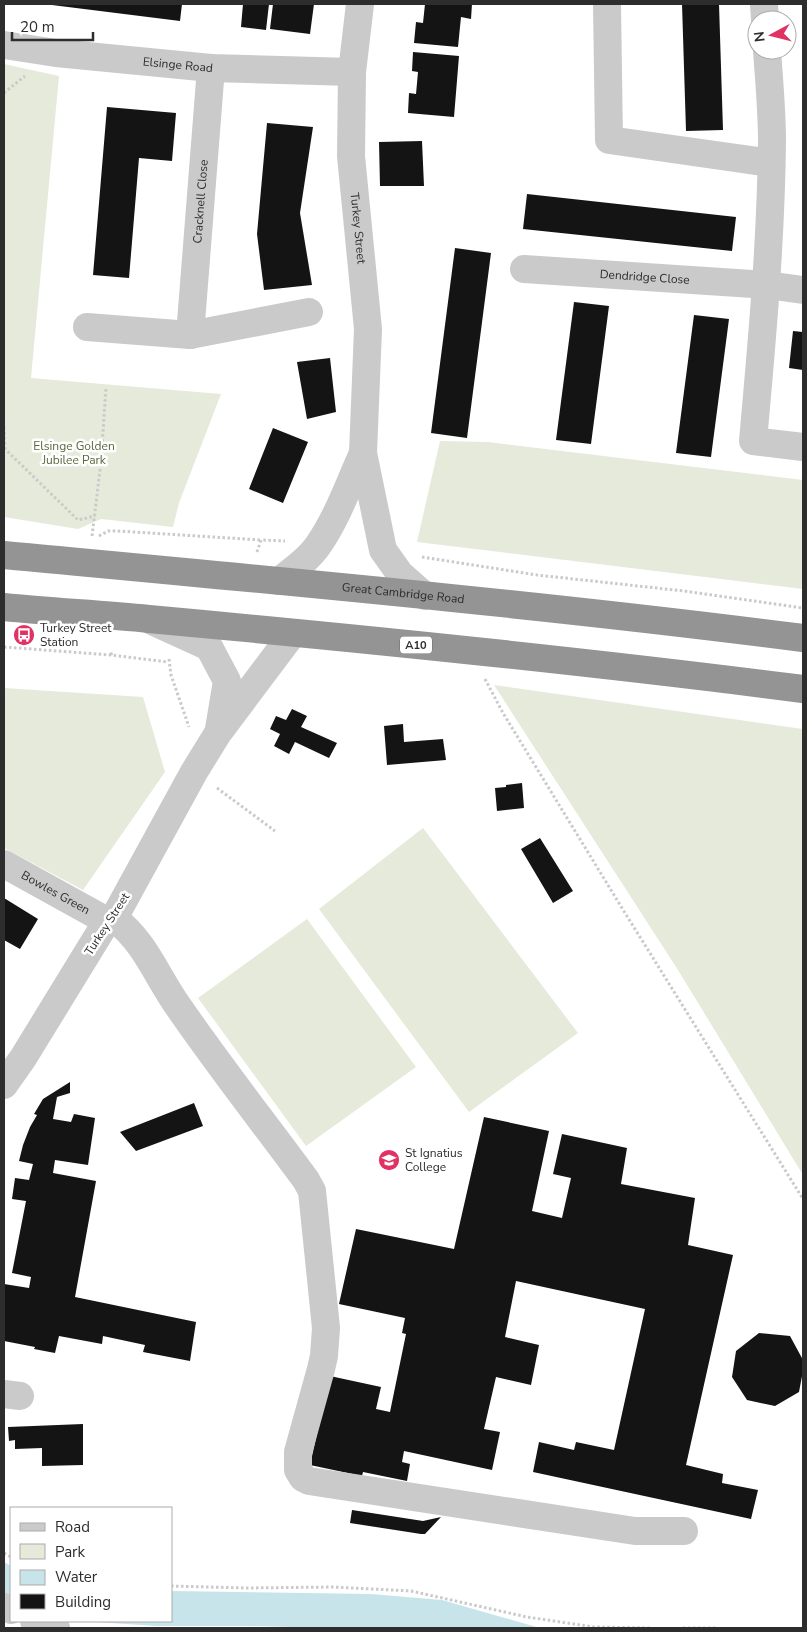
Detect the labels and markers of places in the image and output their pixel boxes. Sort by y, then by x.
place label: Turkey Street Station [40,620,112,650]
bus stop icon: Turkey Street Station [12,623,36,647]
place label: St Ignatius College [405,1145,463,1175]
school or university icon: St Ignatius College [377,1148,401,1172]

